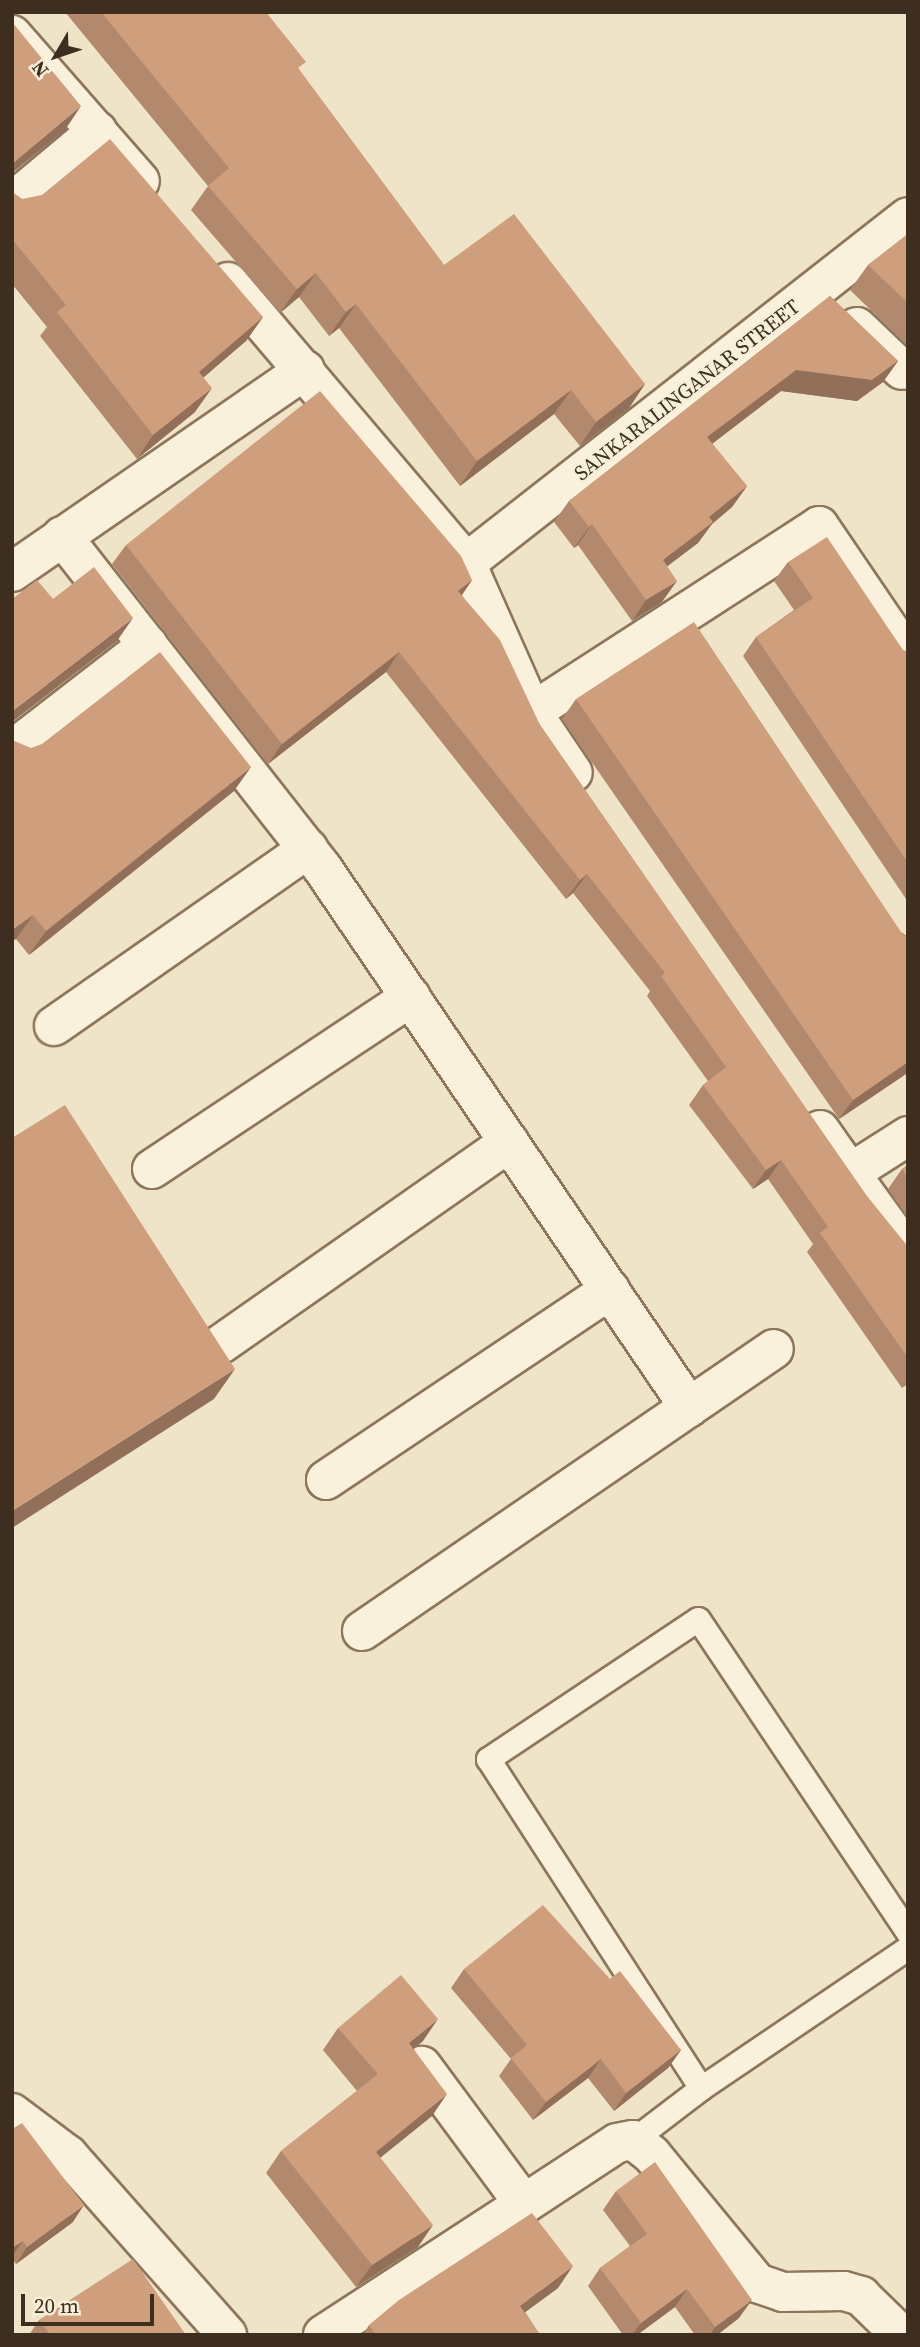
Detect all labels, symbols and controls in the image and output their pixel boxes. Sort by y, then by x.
north arrow [21,21,91,91]
text: N [25,56,54,83]
street label: SANKARALINGANAR STREET [569,294,805,486]
scale bar [24,2280,158,2324]
text: 20 m [34,2291,79,2320]

